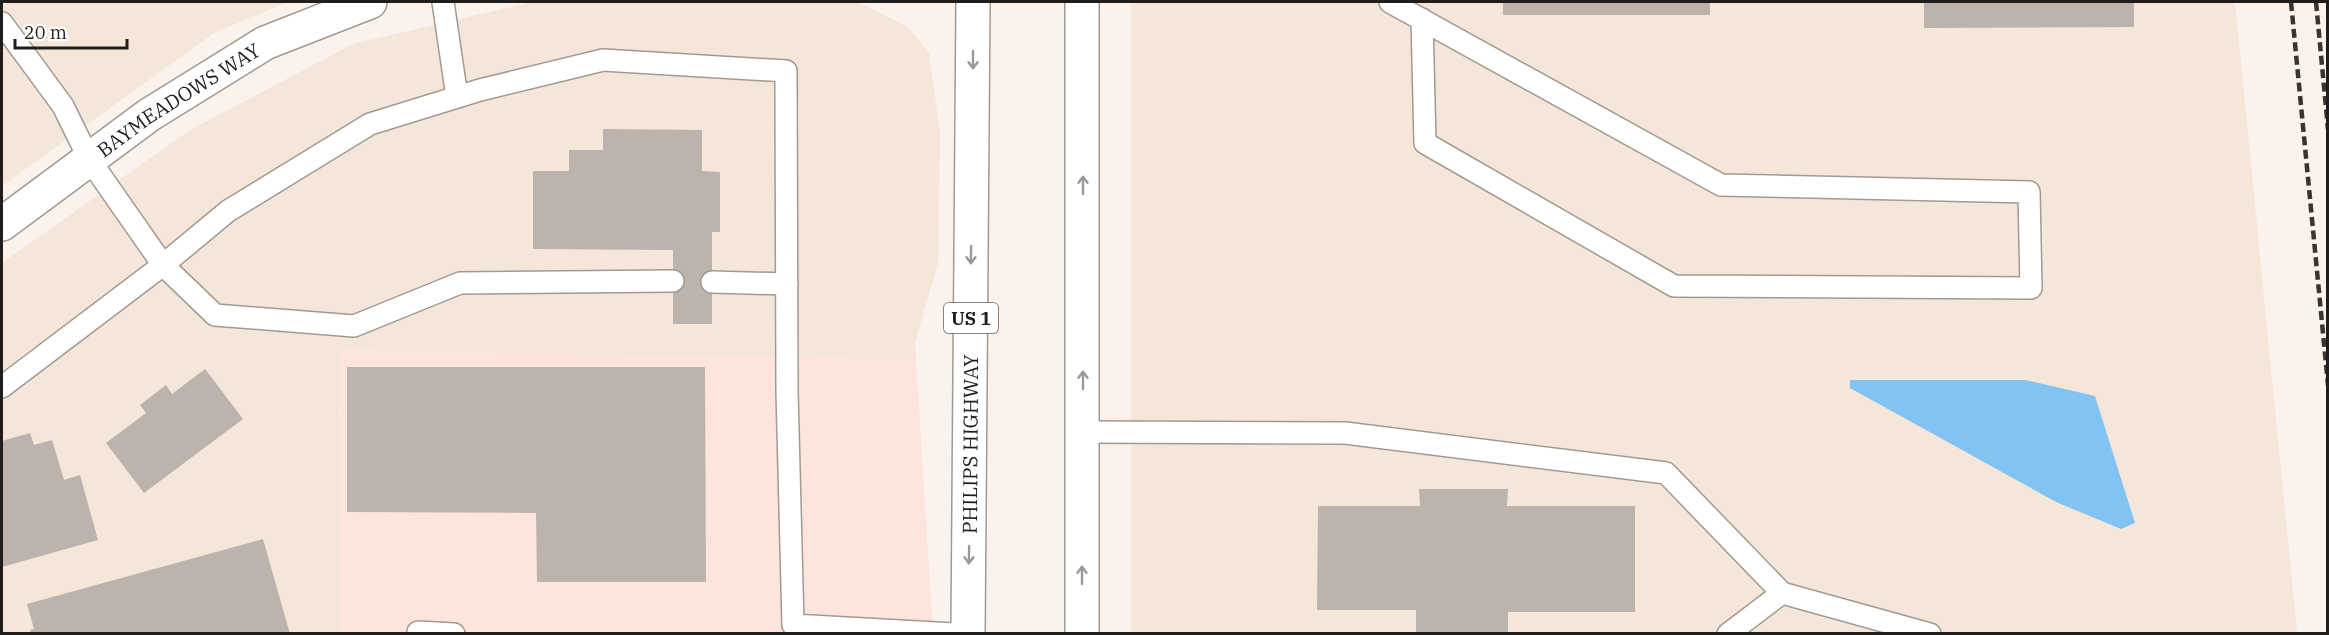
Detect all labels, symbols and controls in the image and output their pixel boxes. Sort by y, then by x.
scale bar [15,12,128,50]
text: 20 m [24,21,67,44]
street label: BAYMEADOWS WAY [91,36,265,163]
one-way arrow [967,49,979,69]
one-way arrow [1077,176,1089,196]
one-way arrow [965,244,977,264]
road number: US 1 [944,303,998,333]
street label: PHILIPS HIGHWAY [955,354,984,534]
one-way arrow [1077,371,1089,391]
one-way arrow [963,544,974,564]
one-way arrow [1076,566,1088,586]

